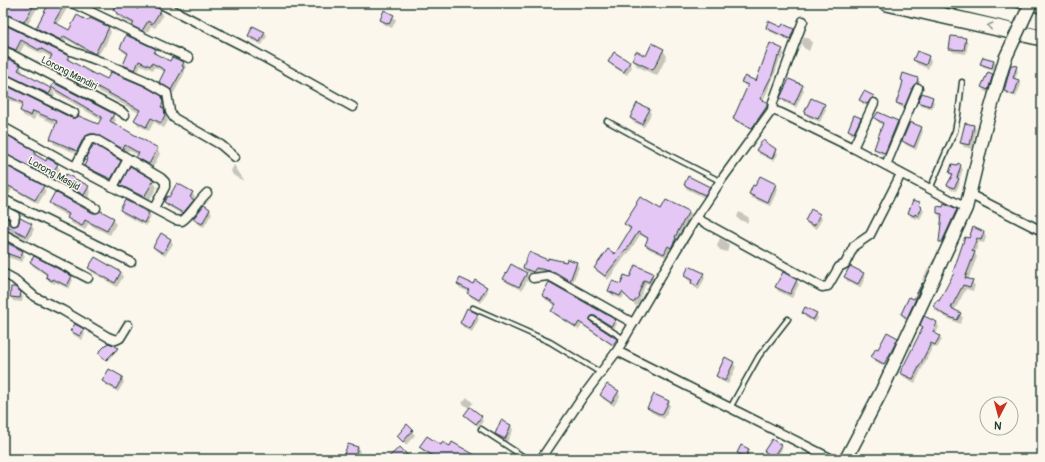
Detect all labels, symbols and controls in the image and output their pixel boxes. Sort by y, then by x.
one-way arrow [987,22,994,30]
street label: Lorong Mandiri [39,54,99,92]
street label: Lorong Masjid [26,155,82,193]
north arrow [979,396,1019,436]
text: N [993,419,1002,432]

